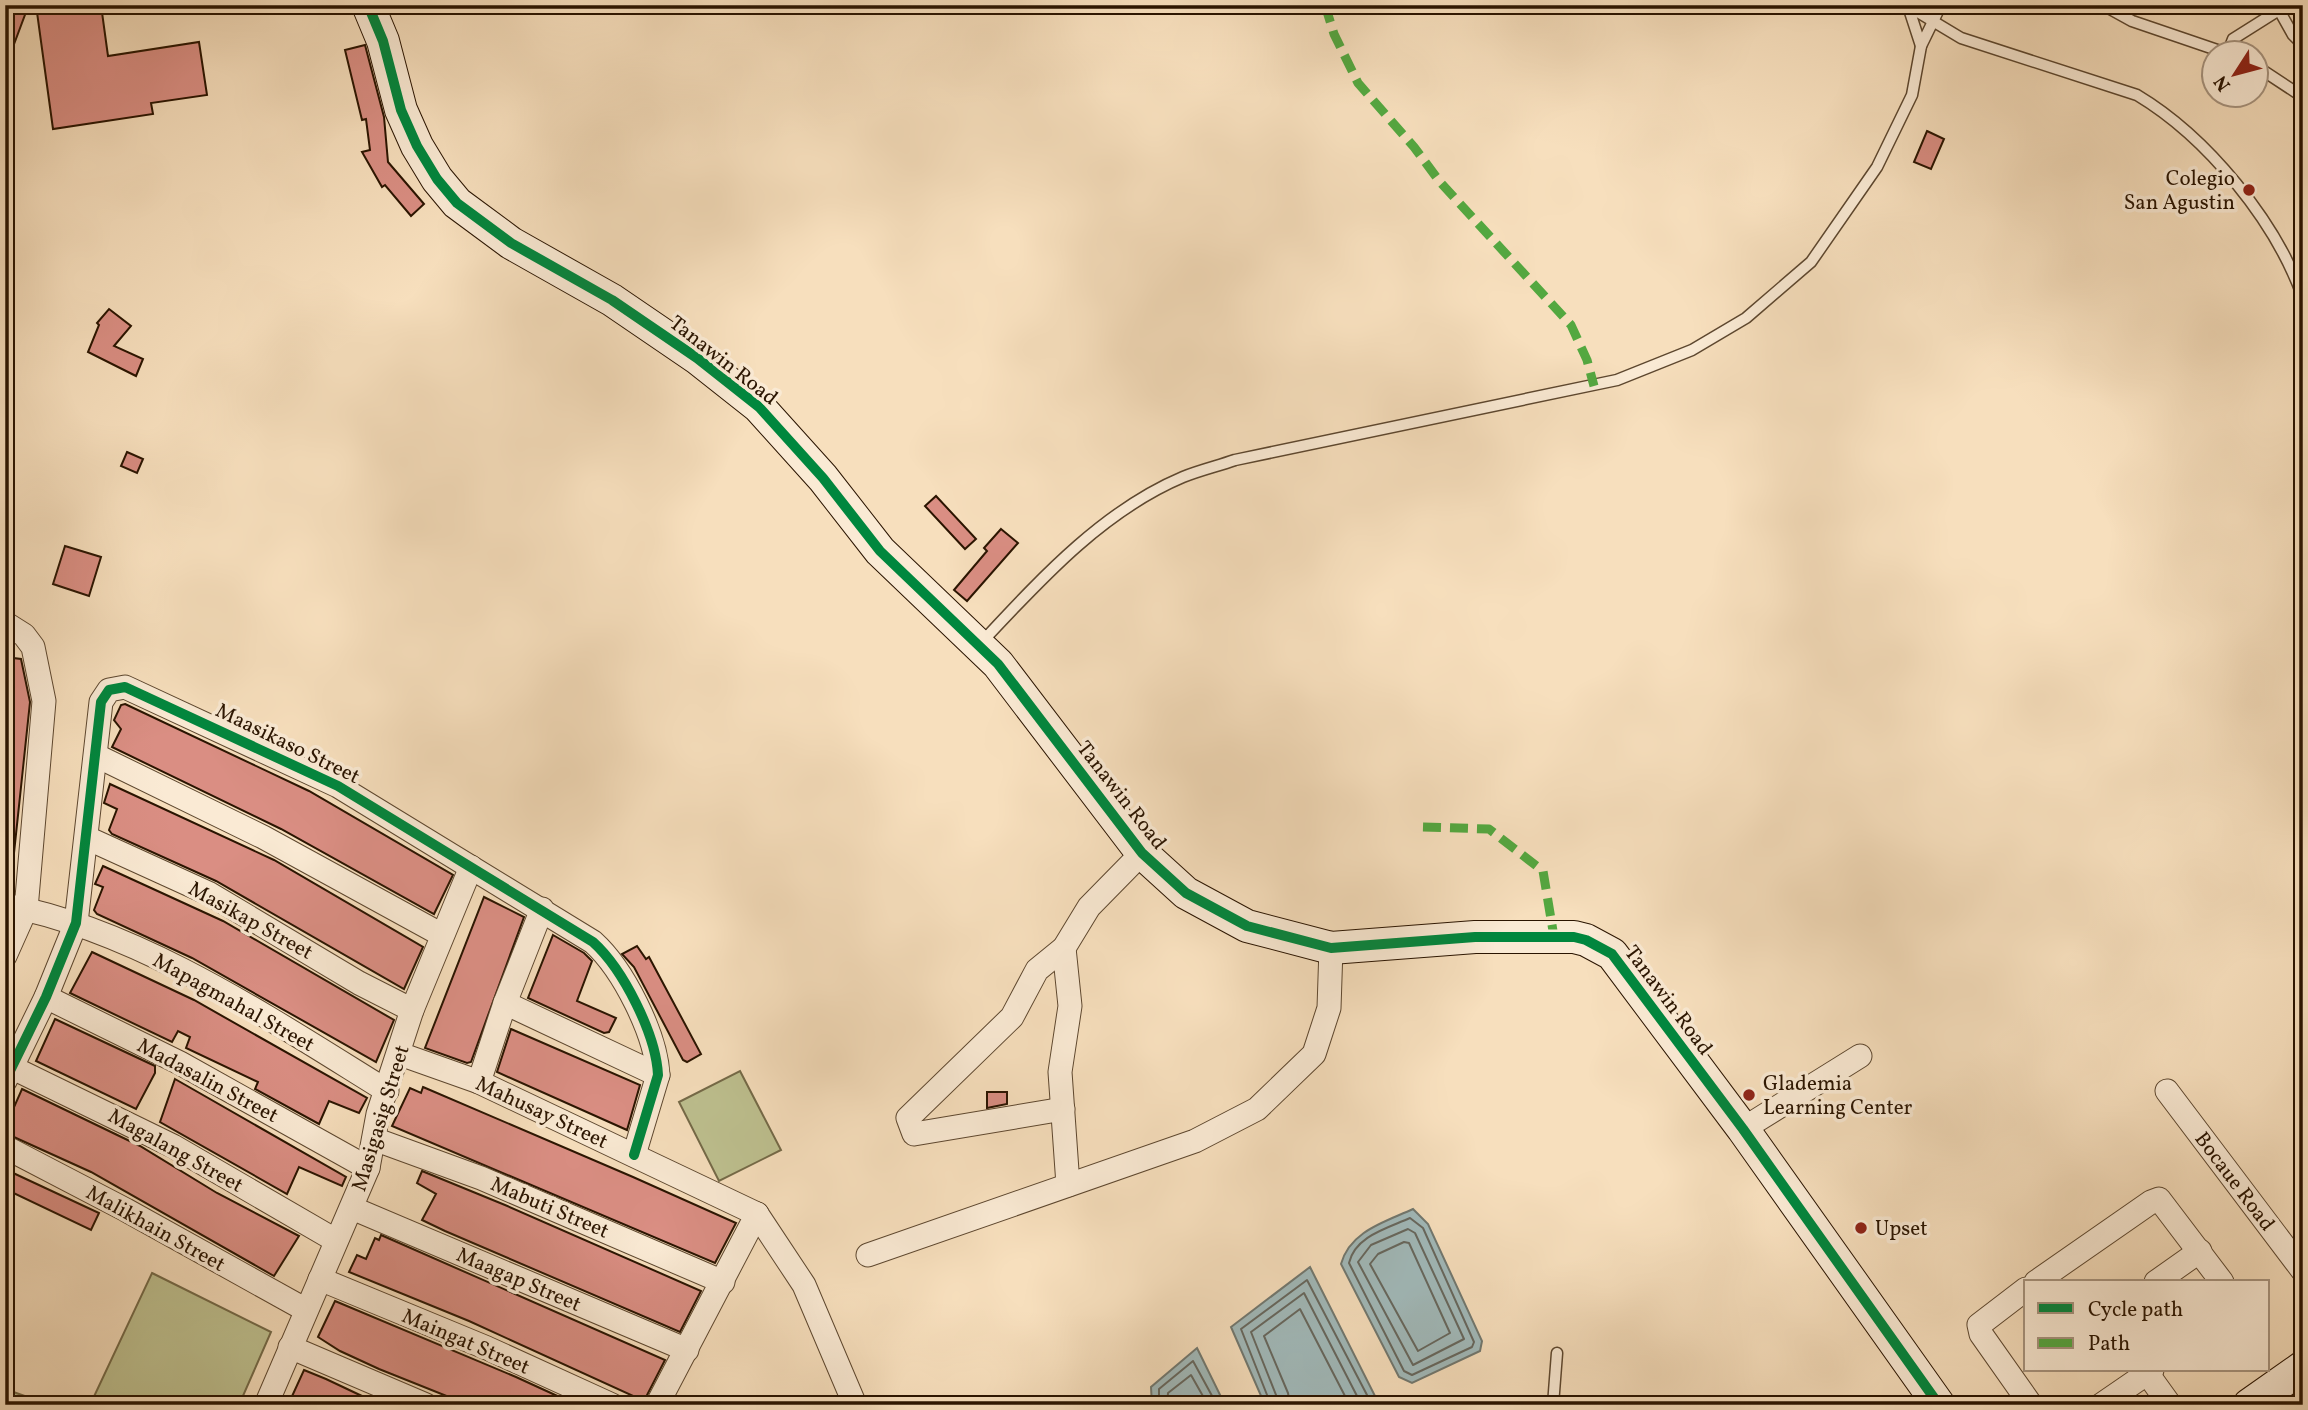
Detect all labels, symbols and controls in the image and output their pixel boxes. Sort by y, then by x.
north arrow [2200,38,2270,108]
text: N [2208,69,2237,96]
place label: Colegio San Agustin [2124,165,2235,218]
marker: Colegio San Agustin [2241,182,2257,198]
street label: Tanawin Road [663,310,783,413]
street label: Maasikaso Street [210,697,364,792]
street label: Tanawin Road [1069,736,1172,856]
street label: Masikap Street [183,875,318,968]
street label: Tanawin Road [1617,940,1719,1062]
street label: Mapagmahal Street [147,947,319,1060]
street label: Madasalin Street [132,1032,283,1131]
street label: Masigasig Street [345,1042,417,1195]
street label: Mahusay Street [470,1070,612,1157]
place label: Glademia Learning Center [1763,1070,1913,1123]
marker: Glademia Learning Center [1741,1087,1757,1103]
street label: Magalang Street [102,1102,248,1200]
street label: Bocaue Road [2187,1126,2281,1238]
street label: Mabuti Street [486,1170,613,1246]
street label: Malikhain Street [80,1179,230,1280]
place label: Upset [1875,1215,1928,1244]
marker: Upset [1853,1220,1869,1236]
street label: Maagap Street [452,1241,585,1320]
legend [2024,1280,2270,1372]
text: Cycle path [2088,1296,2183,1325]
street label: Maingat Street [397,1302,534,1382]
text: Path [2088,1330,2130,1359]

